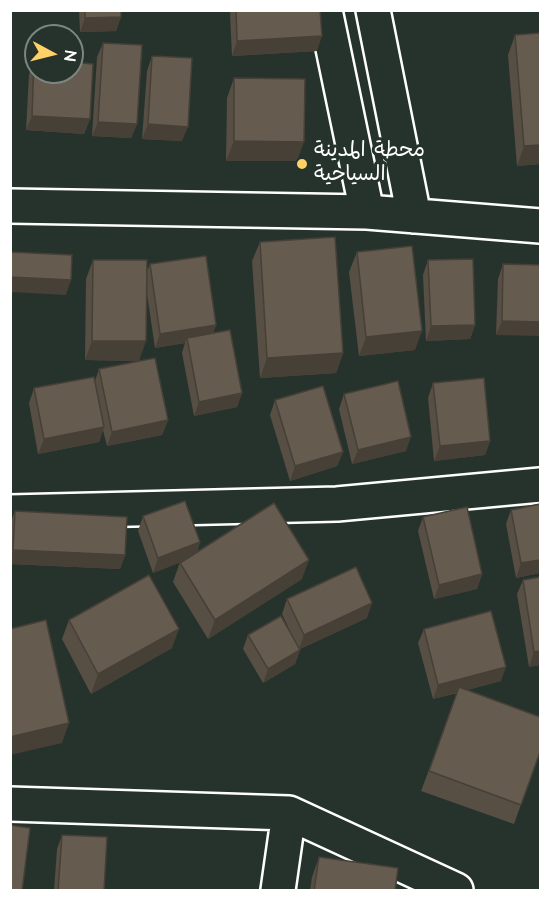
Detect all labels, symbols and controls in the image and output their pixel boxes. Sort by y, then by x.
north arrow [24,24,84,84]
text: N [58,50,81,62]
place label: محطة المدينة السياحية [314,139,425,189]
marker: محطة المدينة السياحية [295,157,309,171]

